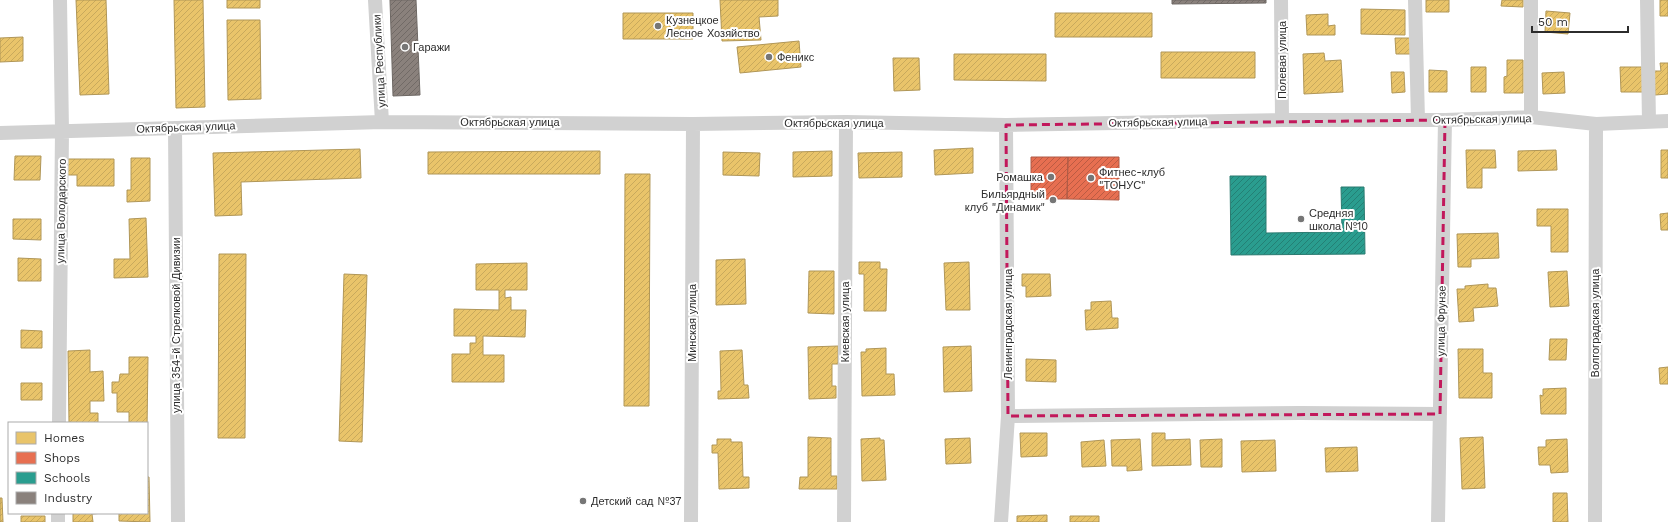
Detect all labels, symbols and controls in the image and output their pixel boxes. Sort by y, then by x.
scale bar [1532,8,1628,34]
street label: улица Республики [371,14,388,108]
place label: Кузнецкое Лесное Хозяйство [666,14,760,40]
text: 50 m [1538,15,1568,29]
street label: Полевая улица [1276,20,1289,99]
marker: Кузнецкое Лесное Хозяйство [653,21,663,31]
place label: Гаражи [413,41,450,54]
marker: Гаражи [400,42,410,52]
place label: Феникс [777,51,815,64]
marker: Феникс [764,52,774,62]
street label: Октябрьская улица [1432,112,1533,127]
street label: Октябрьская улица [1108,115,1209,130]
street label: Октябрьская улица [460,116,561,129]
street label: Октябрьская улица [784,117,885,130]
street label: Октябрьская улица [136,119,237,136]
street label: улица Володарского [54,159,69,263]
place label: Фитнес-клуб "ТОНУС" [1099,166,1165,192]
place label: Ромашка [996,171,1044,184]
marker: Ромашка [1046,172,1056,182]
marker: Фитнес-клуб "ТОНУС" [1086,173,1096,183]
place label: Бильярдный клуб "Динамик" [965,188,1045,214]
marker: Бильярдный клуб "Динамик" [1048,195,1058,205]
place label: Средняя школа №10 [1309,207,1368,233]
marker: Средняя школа №10 [1296,214,1306,224]
street label: улица 354-й Стрелковой Дивизии [170,237,183,413]
street label: Ленинградская улица [1002,268,1015,379]
street label: Волгоградская улица [1589,268,1602,377]
street label: Киевская улица [839,281,852,363]
street label: Минская улица [686,283,699,362]
street label: улица Фрунзе [1434,285,1449,357]
legend [8,422,148,514]
text: Homes [44,431,85,445]
text: Shops [44,451,80,465]
text: Schools [44,471,90,485]
text: Industry [44,491,93,505]
place label: Детский сад №37 [591,495,681,508]
marker: Детский сад №37 [578,496,588,506]

